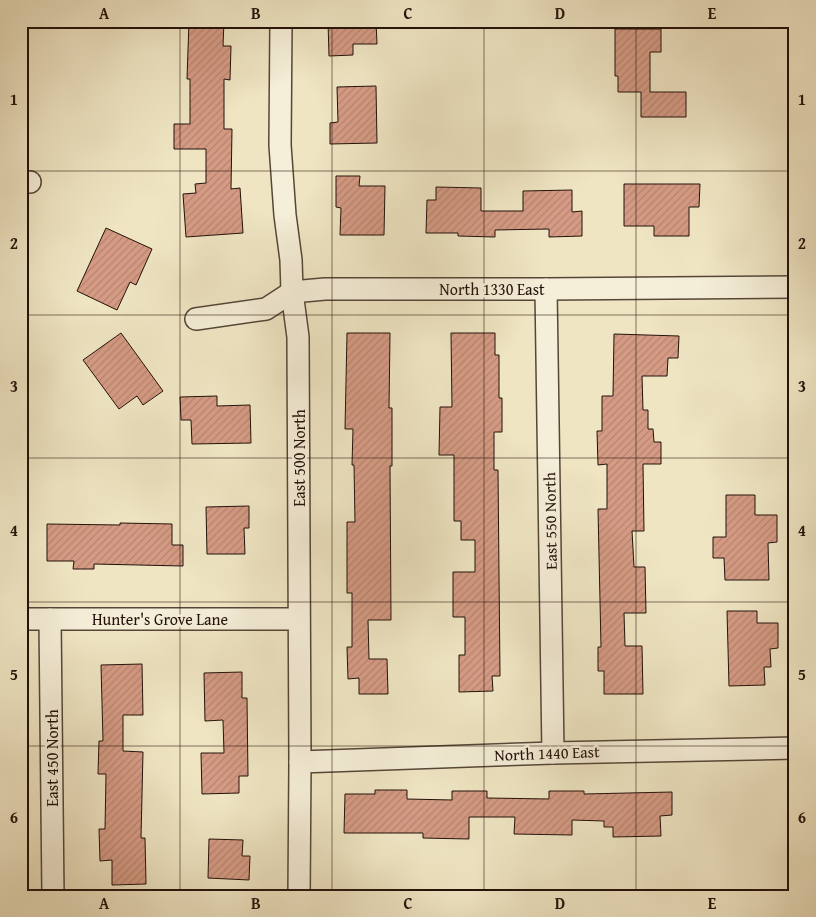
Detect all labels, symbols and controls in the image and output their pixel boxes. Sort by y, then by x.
text: A [99,1,110,25]
text: B [251,1,261,25]
text: C [403,1,413,25]
text: D [555,1,565,25]
text: E [708,1,717,25]
text: 1 [10,87,18,111]
text: 1 [798,87,806,111]
text: 2 [10,231,18,255]
text: 2 [798,231,806,255]
street label: North 1330 East [439,277,545,301]
text: 3 [10,374,18,398]
text: 3 [798,374,806,398]
street label: East 500 North [287,409,311,507]
street label: East 550 North [537,472,563,570]
text: 4 [10,518,18,542]
text: 4 [798,518,806,542]
street label: Hunter's Grove Lane [92,607,228,631]
text: 5 [10,662,18,686]
text: 5 [798,662,806,686]
street label: East 450 North [40,709,64,807]
street label: North 1440 East [494,739,600,767]
text: 6 [10,805,18,829]
text: 6 [798,805,806,829]
text: A [99,891,110,915]
text: B [251,891,261,915]
text: C [403,891,413,915]
text: D [555,891,565,915]
text: E [708,891,717,915]

